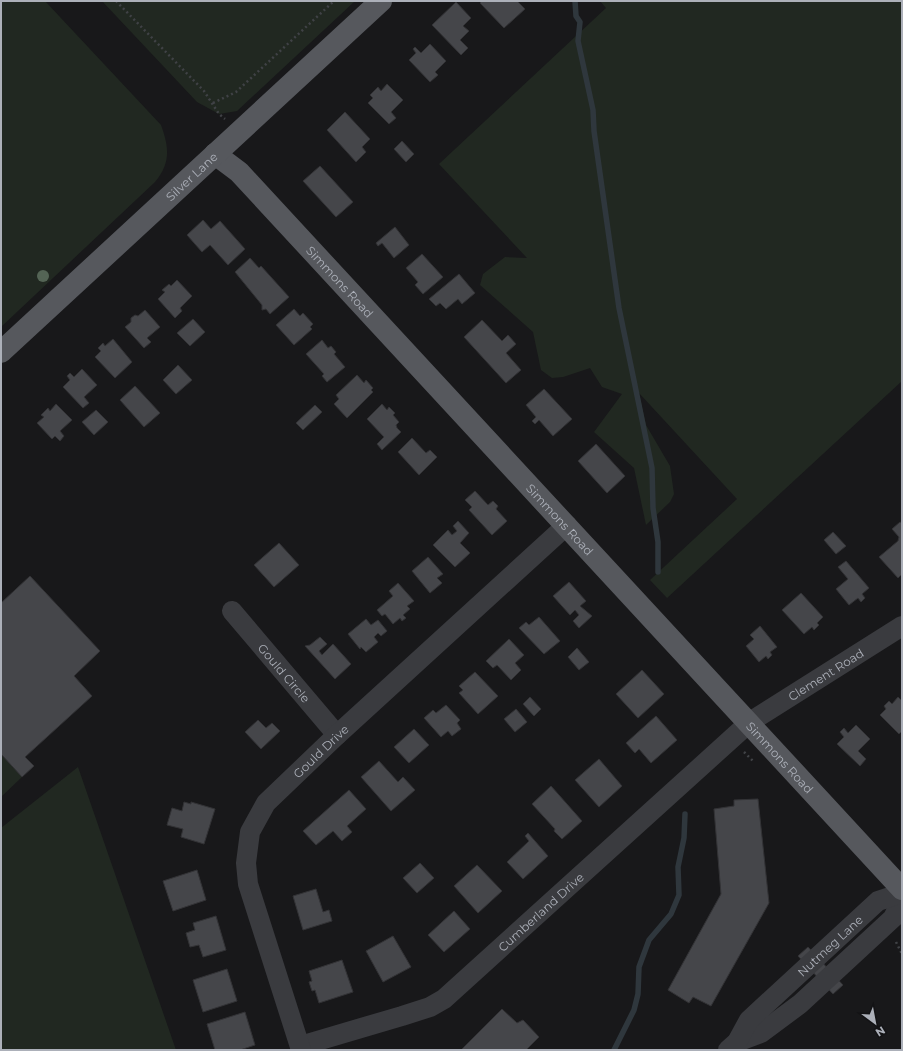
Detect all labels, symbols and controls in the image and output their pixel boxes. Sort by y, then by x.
street label: Silver Lane [162,149,220,204]
street label: Simmons Road [303,242,377,320]
street label: Simmons Road [523,480,597,558]
street label: Gould Circle [255,640,314,706]
street label: Clement Road [785,645,866,704]
street label: Simmons Road [743,718,817,796]
street label: Gould Drive [290,721,351,781]
street label: Cumberland Drive [495,869,586,954]
street label: Nutmeg Lane [794,912,866,979]
north arrow [855,1003,895,1043]
text: N [873,1023,888,1040]

